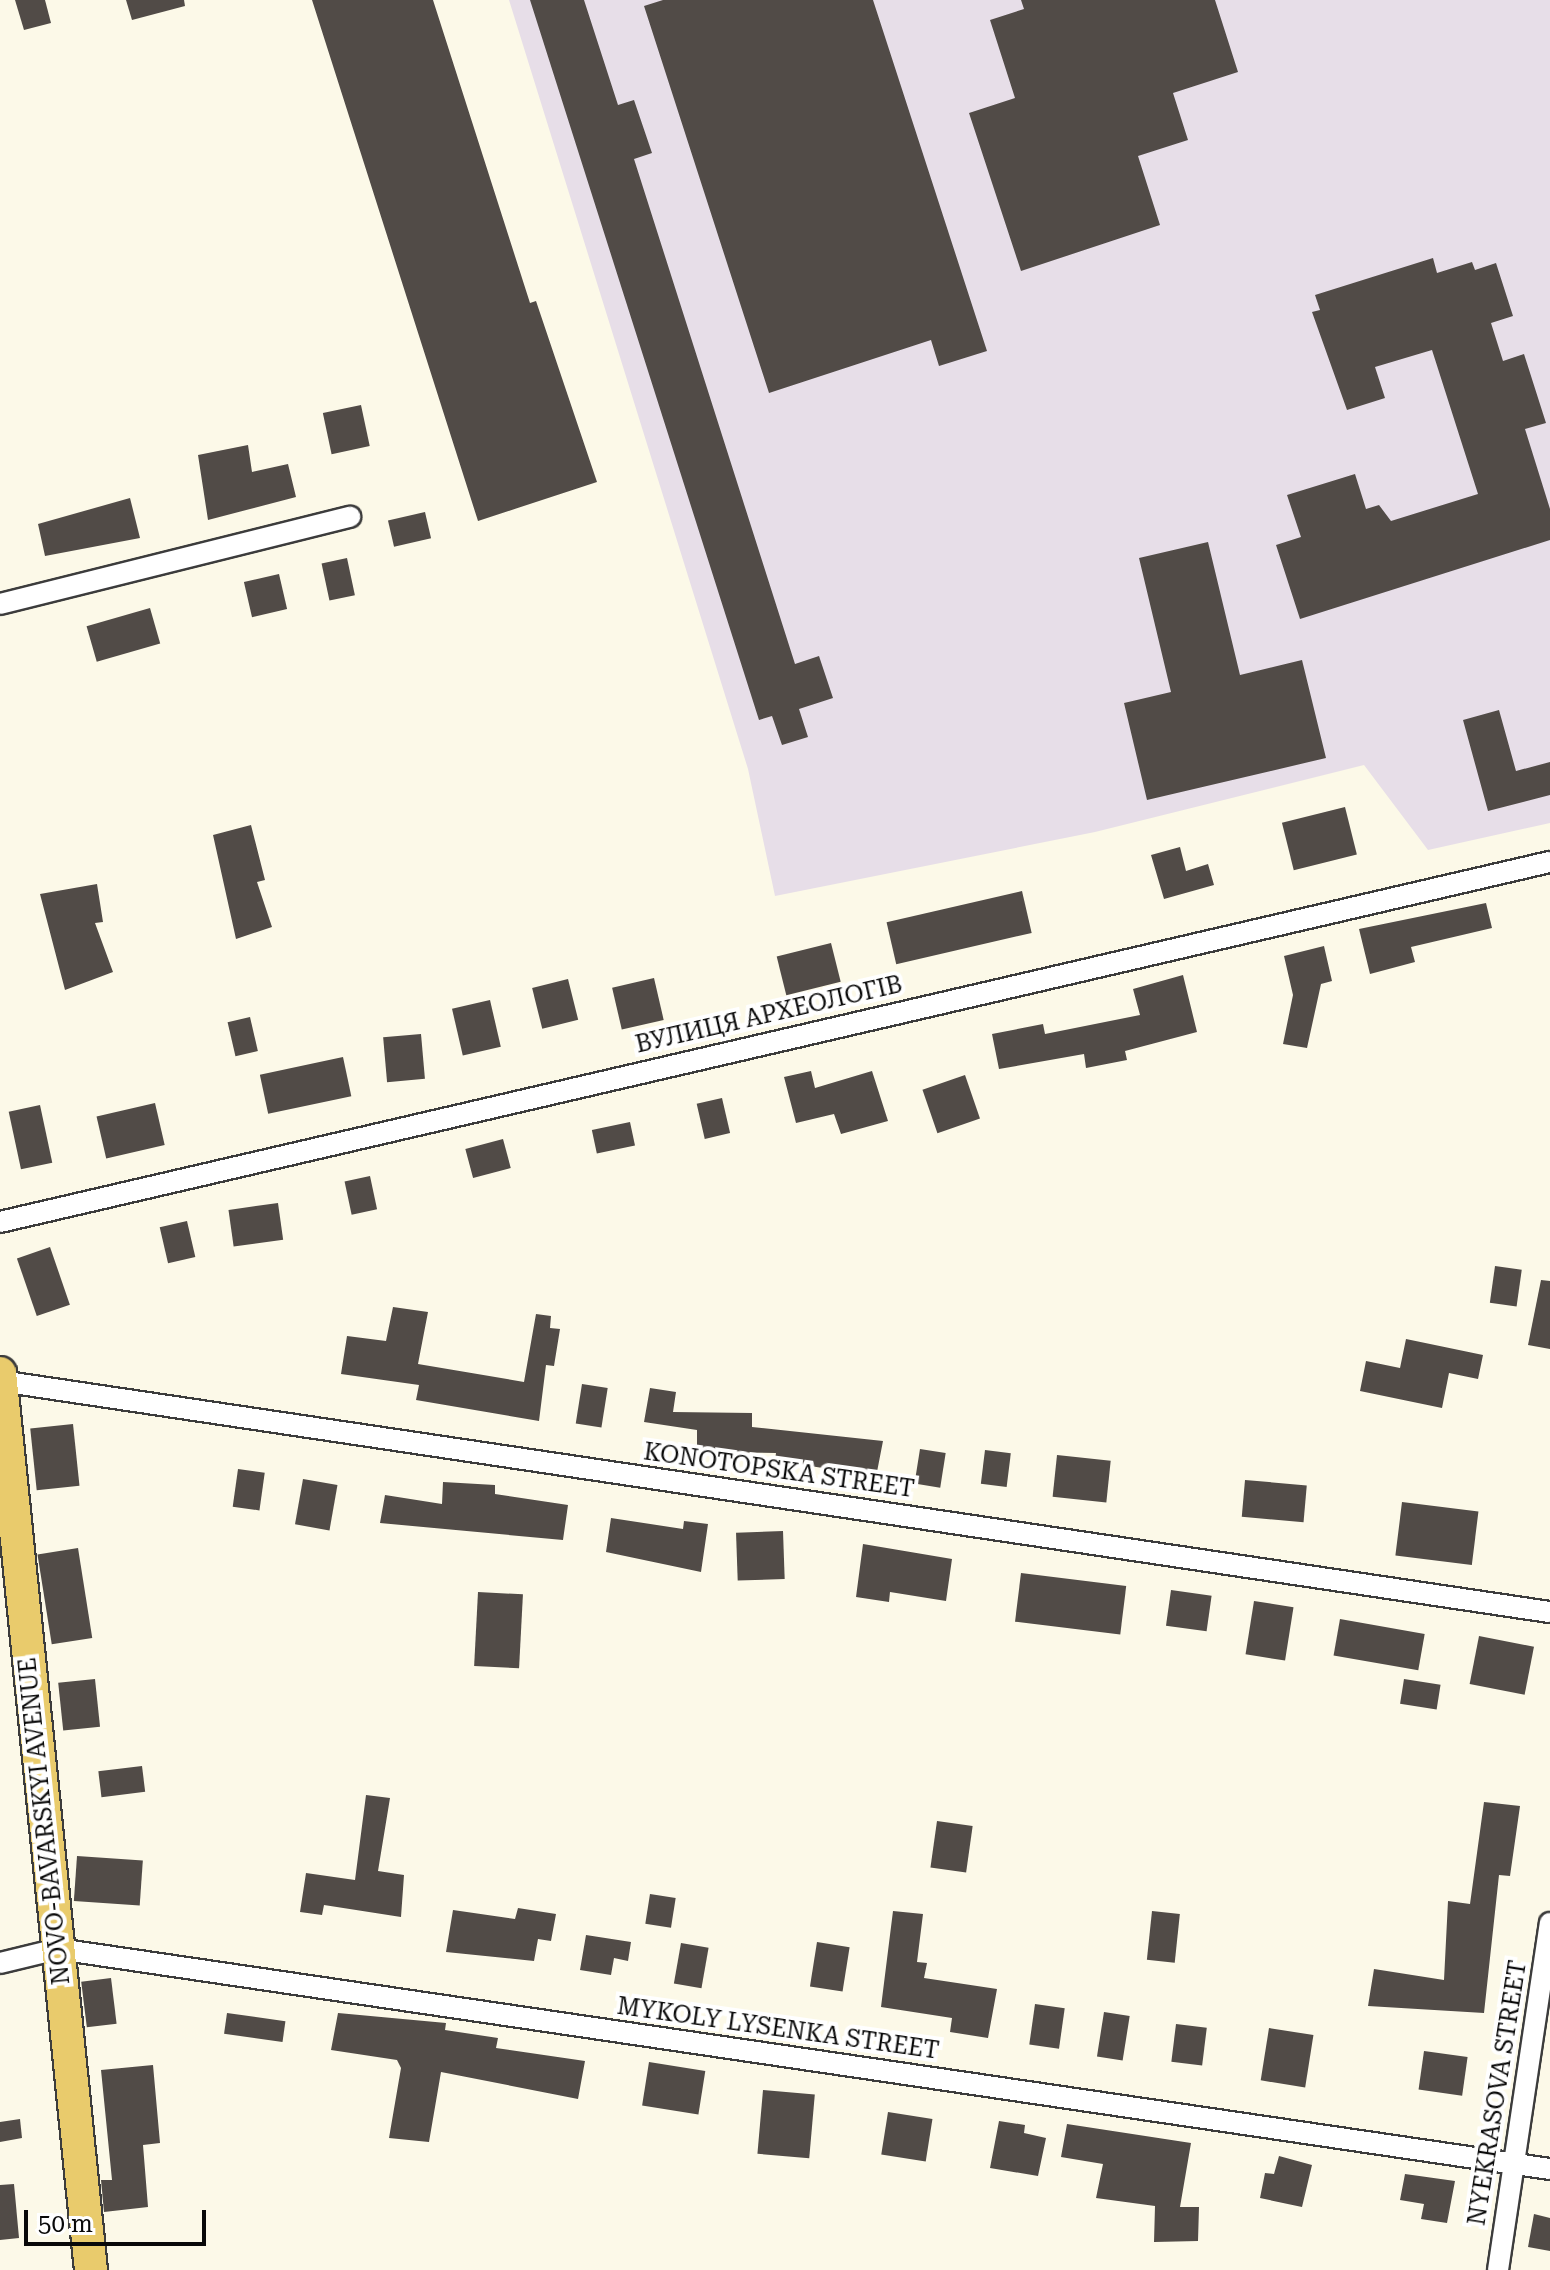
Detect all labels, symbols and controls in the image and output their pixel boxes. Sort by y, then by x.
street label: ВУЛИЦЯ АРХЕОЛОГІВ [633,970,905,1060]
street label: KONOTOPSKA STREET [642,1438,916,1504]
street label: NOVO-BAVARSKYI AVENUE [13,1656,77,1986]
street label: NYEKRASOVA STREET [1463,1958,1533,2228]
street label: MYKOLY LYSENKA STREET [615,1992,941,2066]
scale bar [28,2194,210,2244]
text: 50 m [38,2210,93,2238]

